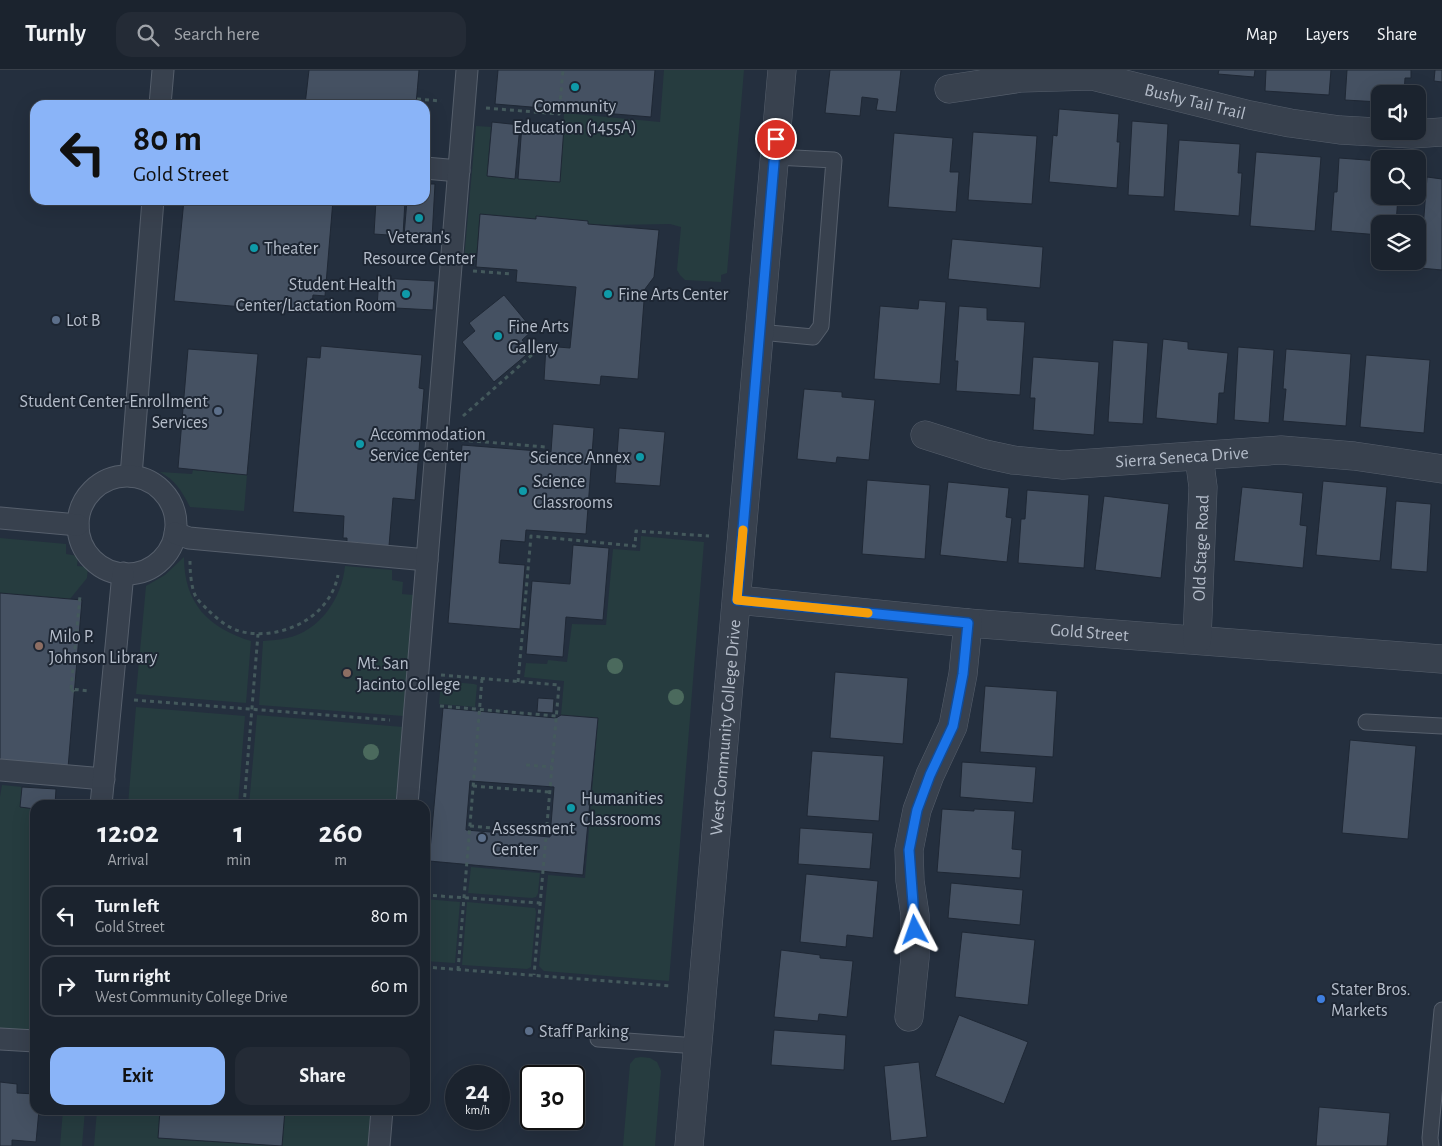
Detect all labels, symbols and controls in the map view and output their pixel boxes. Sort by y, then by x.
search box [116,12,466,57]
icon: search [134,21,162,49]
text: Turnly [25,22,86,46]
text: Search here [174,25,260,44]
text: Map [1246,26,1277,44]
text: Layers [1305,26,1349,44]
text: Share [1377,26,1417,44]
marker: Community Education (1455A) [569,81,581,93]
street label: Bushy Tail Trail [1142,81,1247,124]
map controls [1371,85,1426,270]
button: sound [1371,85,1426,140]
place label: Community Education (1455A) [513,98,637,137]
pin [755,118,797,160]
icon: left [50,120,115,185]
text: 80 m [133,122,202,157]
icon: arrive [762,125,790,153]
button: search [1371,150,1426,205]
text: Gold Street [133,163,229,185]
marker: Veteran's Resource Center [413,212,425,224]
button: layers [1371,215,1426,270]
place label: Veteran's Resource Center [363,229,475,268]
place label: Theater [264,240,318,258]
marker: Theater [248,242,260,254]
place label: Student Health Center/Lactation Room [236,276,396,315]
place label: Fine Arts Center [618,286,729,304]
marker: Student Health Center/Lactation Room [400,288,412,300]
marker: Fine Arts Center [602,288,614,300]
place label: Lot B [66,312,100,330]
marker: Lot B [50,314,62,326]
place label: Fine Arts Gallery [508,318,569,357]
marker: Fine Arts Gallery [492,330,504,342]
place label: Student Center-Enrollment Services [20,393,208,432]
marker: Student Center-Enrollment Services [212,405,224,417]
place label: Accommodation Service Center [370,426,486,465]
marker: Accommodation Service Center [354,438,366,450]
street label: Sierra Seneca Drive [1115,444,1249,471]
place label: Science Annex [530,449,630,467]
marker: Science Annex [634,451,646,463]
place label: Science Classrooms [533,473,613,512]
marker: Science Classrooms [517,485,529,497]
street label: Old Stage Road [1191,494,1213,602]
street label: West Community College Drive [708,619,744,836]
street label: Gold Street [1050,621,1129,645]
place label: Milo P. Johnson Library [49,628,158,667]
marker: Milo P. Johnson Library [33,640,45,652]
place label: Mt. San Jacinto College [357,655,460,694]
marker: Mt. San Jacinto College [341,667,353,679]
place label: Humanities Classrooms [581,790,663,829]
marker: Humanities Classrooms [565,802,577,814]
text: 12:02 [97,818,159,848]
text: 1 [233,818,244,848]
text: 260 [318,818,363,848]
place label: Assessment Center [492,820,575,859]
marker: Assessment Center [476,832,488,844]
text: Arrival [108,852,149,868]
text: min [226,852,251,868]
text: m [334,852,347,868]
text: Turn left [95,897,159,916]
icon: left [52,902,80,930]
position arrow [888,903,940,955]
text: 80 m [371,907,408,926]
text: Gold Street [95,919,165,935]
text: Turn right [95,967,170,986]
icon: right [52,972,80,1000]
text: 60 m [371,977,408,996]
place label: Stater Bros. Markets [1331,981,1411,1020]
text: West Community College Drive [95,989,288,1005]
marker: Stater Bros. Markets [1315,993,1327,1005]
place label: Staff Parking [539,1023,629,1041]
marker: Staff Parking [523,1025,535,1037]
button: Exit [50,1047,225,1105]
button: Share [235,1047,410,1105]
speed limit sign: 30 [520,1065,585,1130]
text: 24 [465,1079,490,1104]
text: km/h [465,1104,490,1116]

